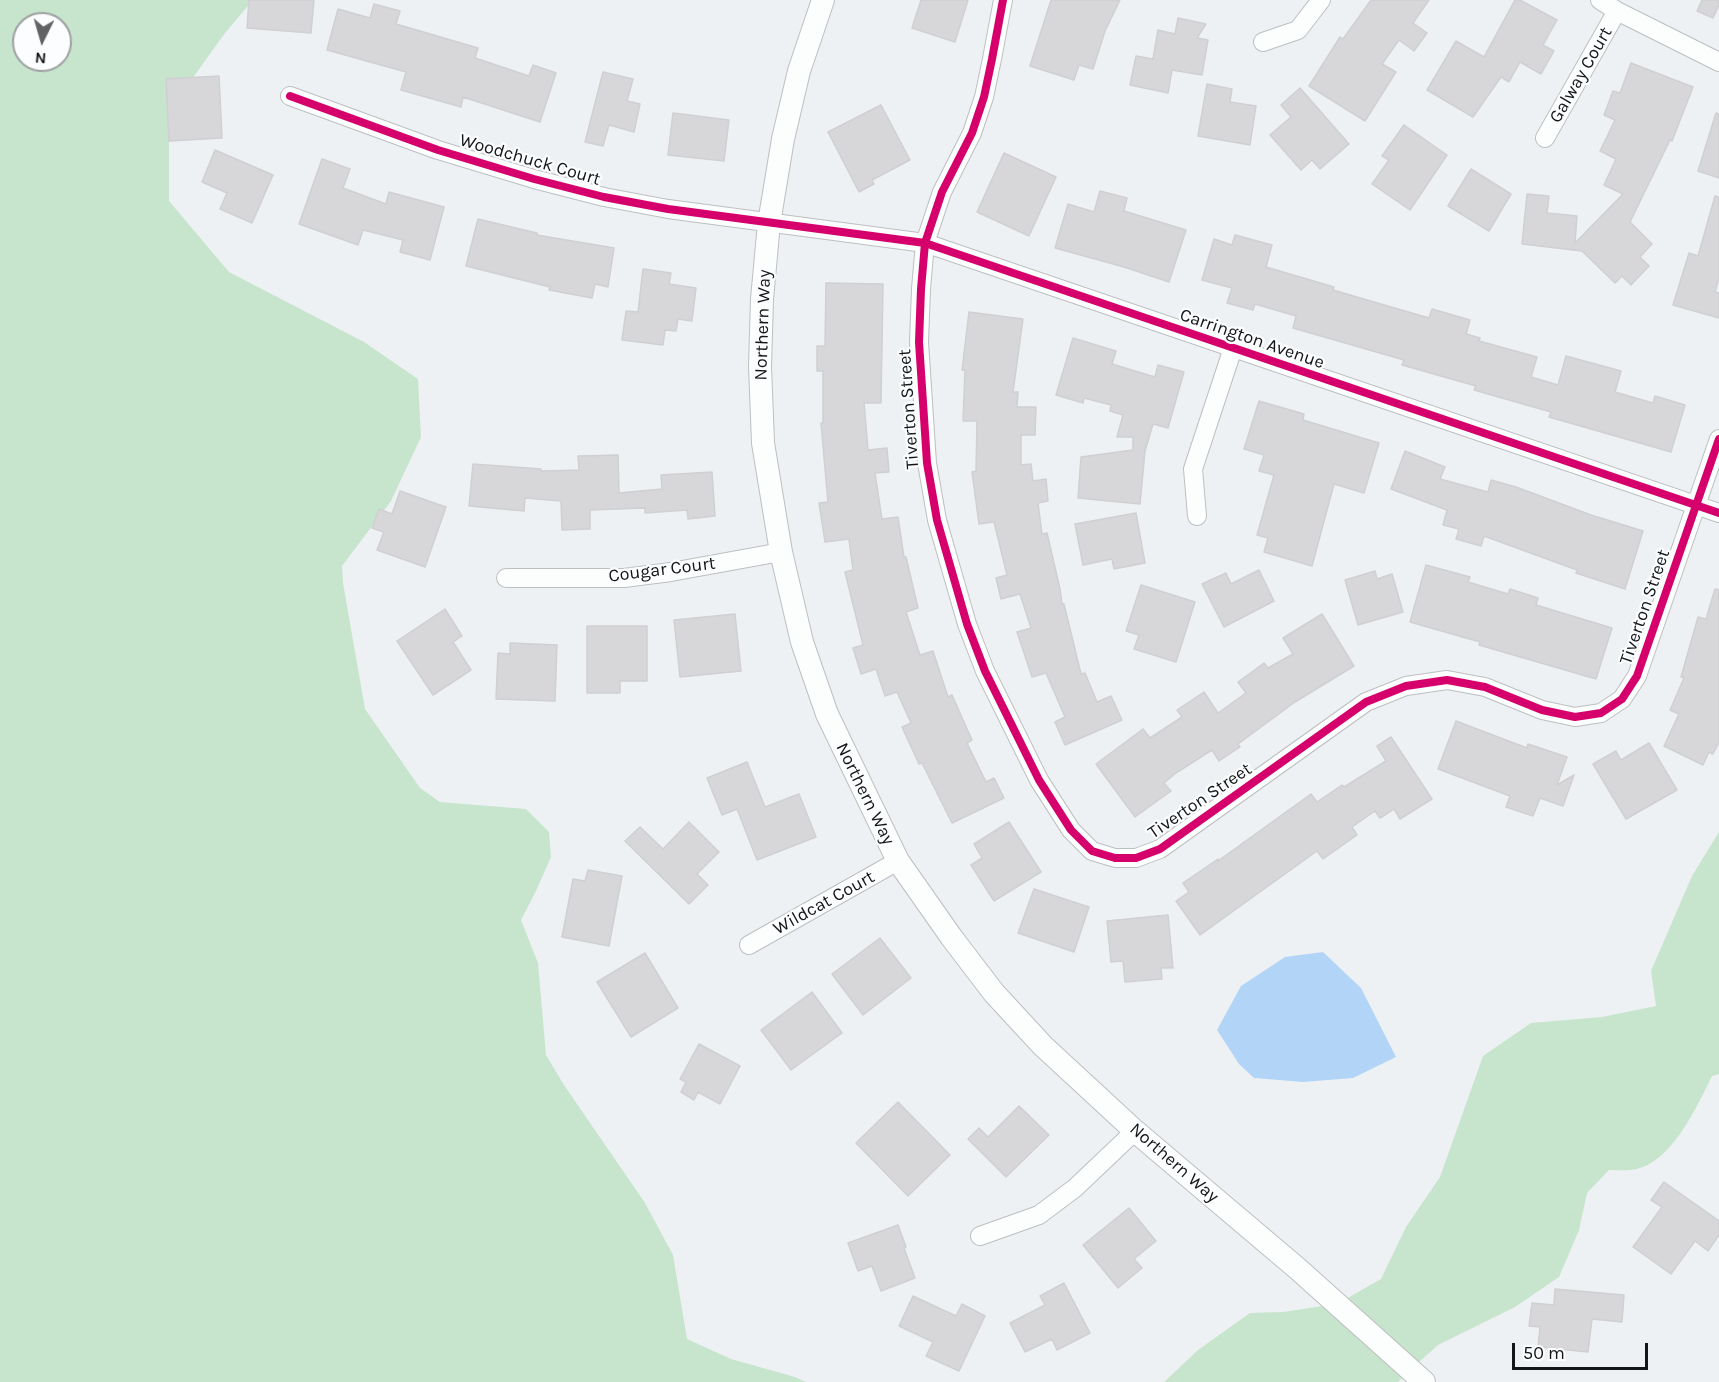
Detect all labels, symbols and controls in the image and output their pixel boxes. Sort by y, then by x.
north arrow [12,12,72,72]
street label: Galway Court [1545,23,1617,127]
text: N [34,48,47,68]
street label: Woodchuck Court [457,130,603,190]
street label: Northern Way [750,269,776,381]
street label: Carrington Avenue [1177,304,1327,374]
street label: Tiverton Street [894,348,924,470]
street label: Tiverton Street [1615,547,1675,667]
street label: Cougar Court [607,553,717,587]
street label: Northern Way [831,739,899,849]
street label: Tiverton Street [1144,758,1256,844]
street label: Wildcat Court [770,866,878,940]
street label: Northern Way [1125,1118,1223,1208]
scale bar [1515,1331,1652,1369]
text: 50 m [1523,1342,1565,1364]

